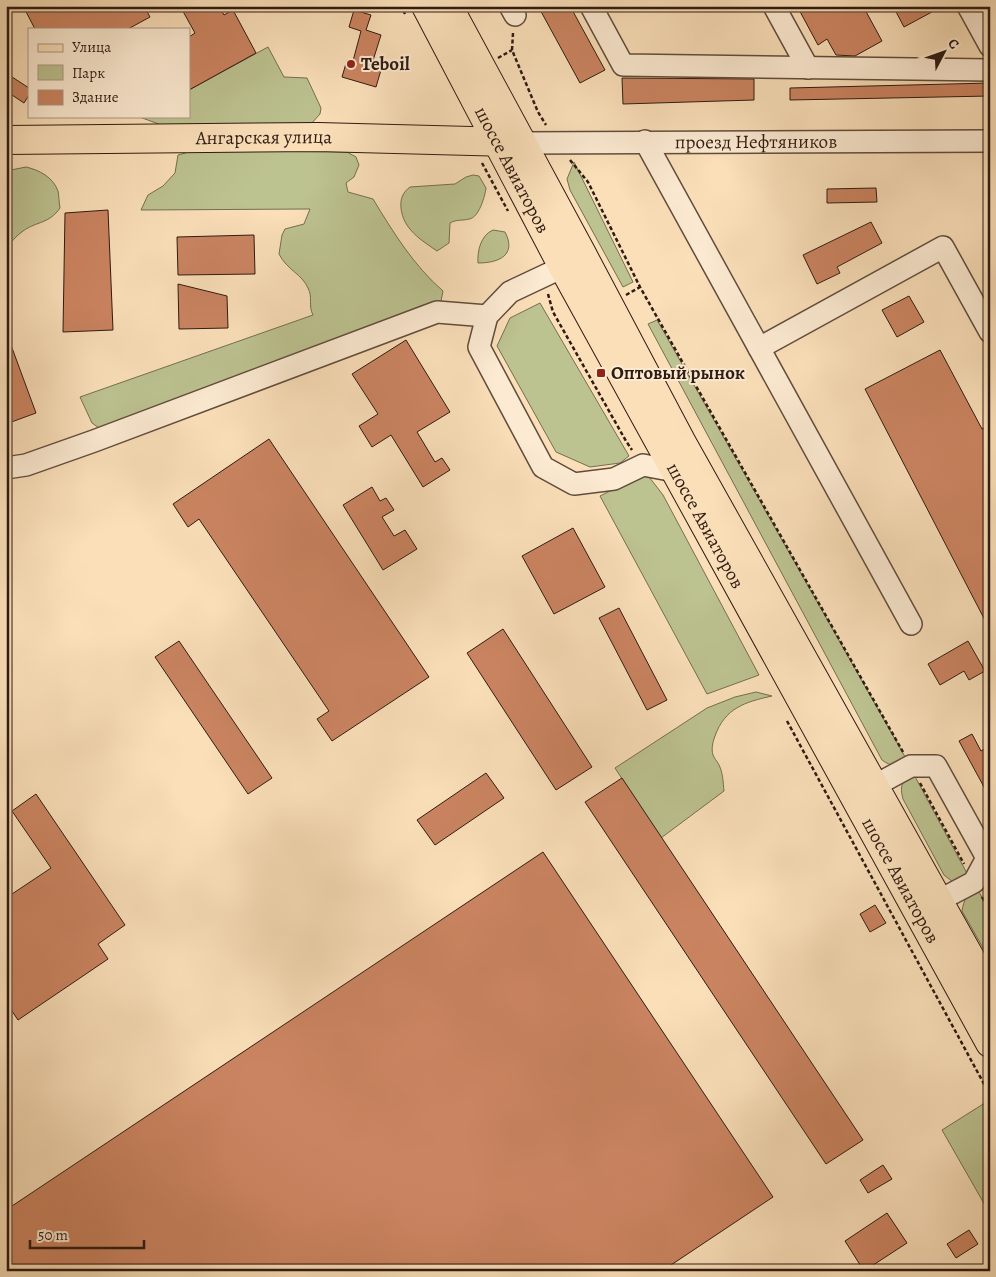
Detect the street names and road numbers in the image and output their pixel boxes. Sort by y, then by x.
street label: шоссе Авиаторов [468,102,556,238]
street label: Ангарская улица [195,124,333,151]
street label: проезд Нефтяников [675,129,837,155]
street label: шоссе Авиаторов [660,458,750,593]
street label: шоссе Авиаторов [855,813,946,948]

